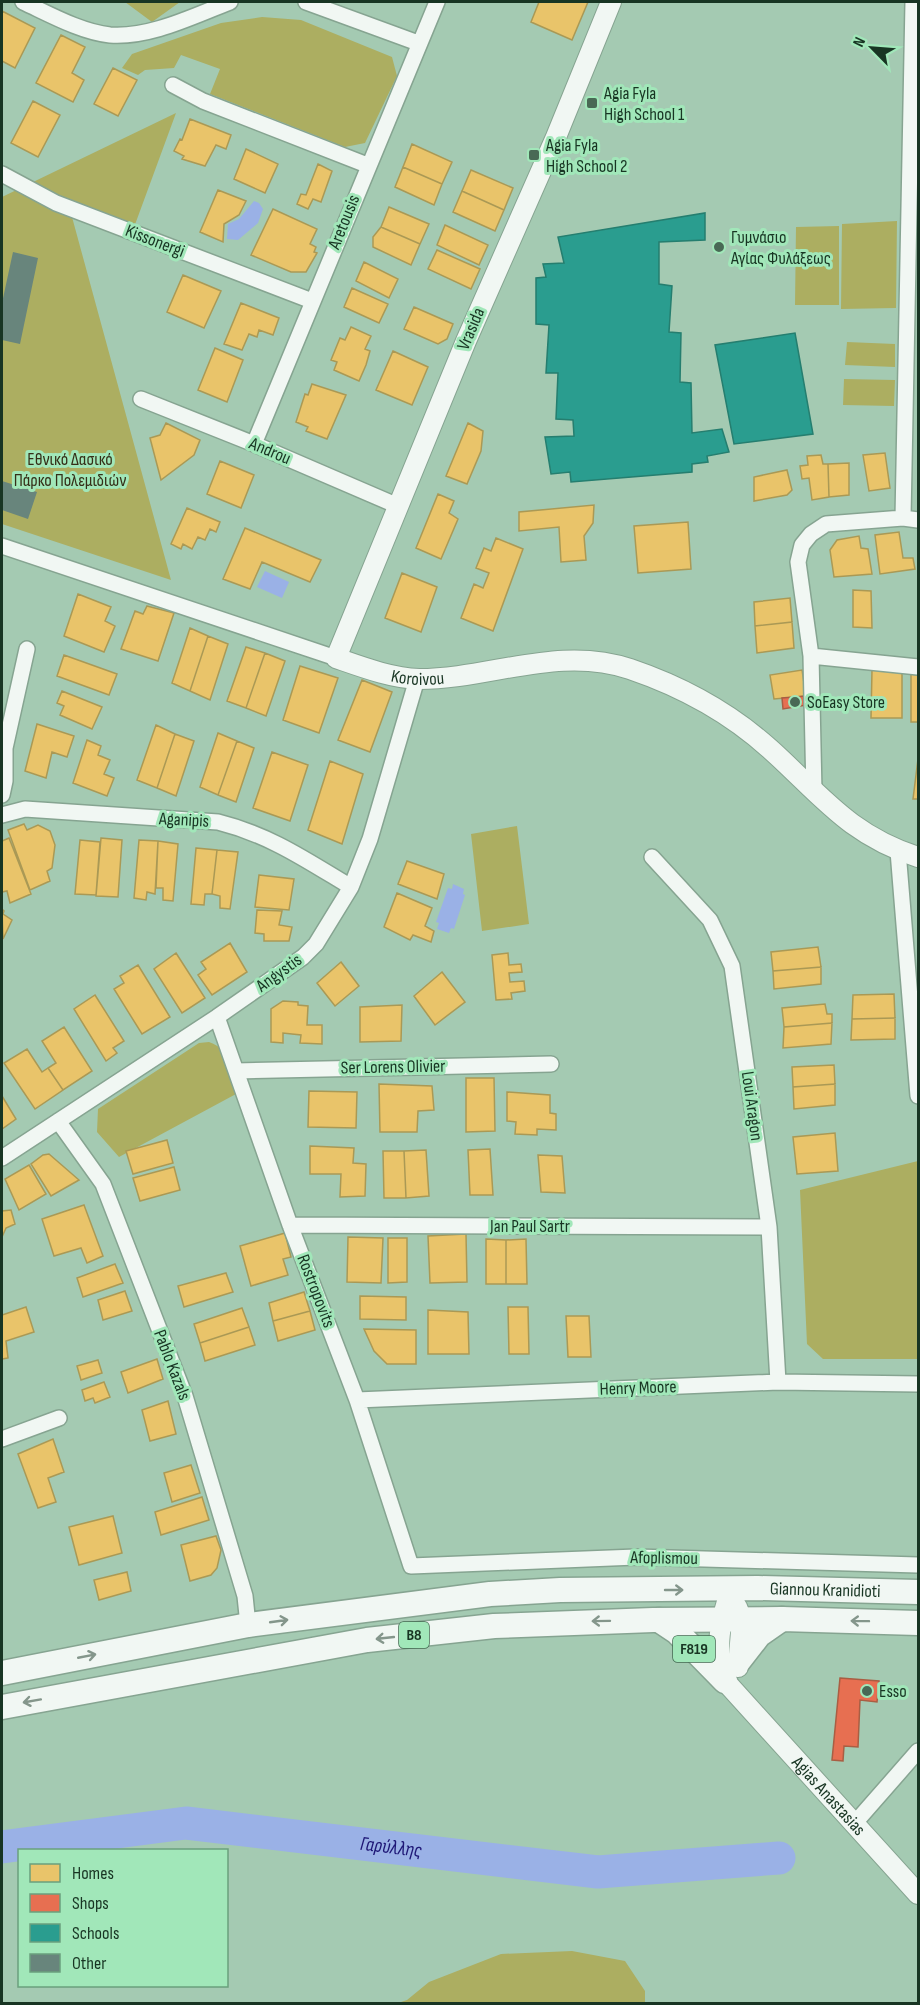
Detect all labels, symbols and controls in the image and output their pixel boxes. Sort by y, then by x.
north arrow [842,18,902,78]
text: N [849,34,870,50]
place label: Agia Fyla High School 1 [603,83,685,125]
marker: Agia Fyla High School 1 [585,96,599,110]
place label: Agia Fyla High School 2 [545,135,627,177]
marker: Agia Fyla High School 2 [527,148,541,162]
street label: Aretousis [323,192,364,253]
street label: Kissonergi [122,220,188,262]
place label: Γυμνάσιο Αγίας Φυλάξεως [730,227,831,269]
marker: Γυμνάσιο Αγίας Φυλάξεως [712,240,726,254]
street label: Vrasida [453,305,489,353]
street label: Androu [245,433,294,469]
park label: Εθνικό Δασικό Πάρκο Πολεμιδιών [14,449,126,491]
street label: Koroivou [389,665,445,690]
place label: SoEasy Store [807,692,885,713]
marker: SoEasy Store [788,695,802,709]
street label: Aganipis [157,808,210,832]
street label: Angystis [251,949,306,997]
street label: Ser Lorens Olivier [340,1056,446,1078]
street label: Loui Aragon [737,1070,767,1142]
street label: Jan Paul Sartr [489,1216,570,1237]
street label: Rostropovits [292,1251,340,1331]
street label: Pablo Kazals [149,1327,195,1403]
street label: Henry Moore [599,1376,677,1400]
street label: Afoplismou [629,1547,698,1569]
street label: Giannou Kranidioti [770,1578,881,1602]
one-way arrow [663,1584,683,1596]
one-way arrow [268,1615,288,1626]
one-way arrow [591,1615,611,1626]
one-way arrow [851,1615,871,1627]
road number: B8 [399,1622,429,1648]
one-way arrow [376,1633,396,1644]
road number: F819 [673,1636,715,1662]
one-way arrow [77,1650,96,1661]
place label: Esso [879,1681,907,1702]
marker: Esso [860,1684,874,1698]
one-way arrow [23,1696,42,1707]
street label: Agias Anastasias [787,1751,870,1840]
water label: Γαρύλλης [359,1832,423,1863]
legend [18,1849,228,1987]
text: Homes [72,1863,114,1884]
text: Shops [72,1893,109,1914]
text: Schools [72,1923,119,1944]
text: Other [72,1953,106,1974]

